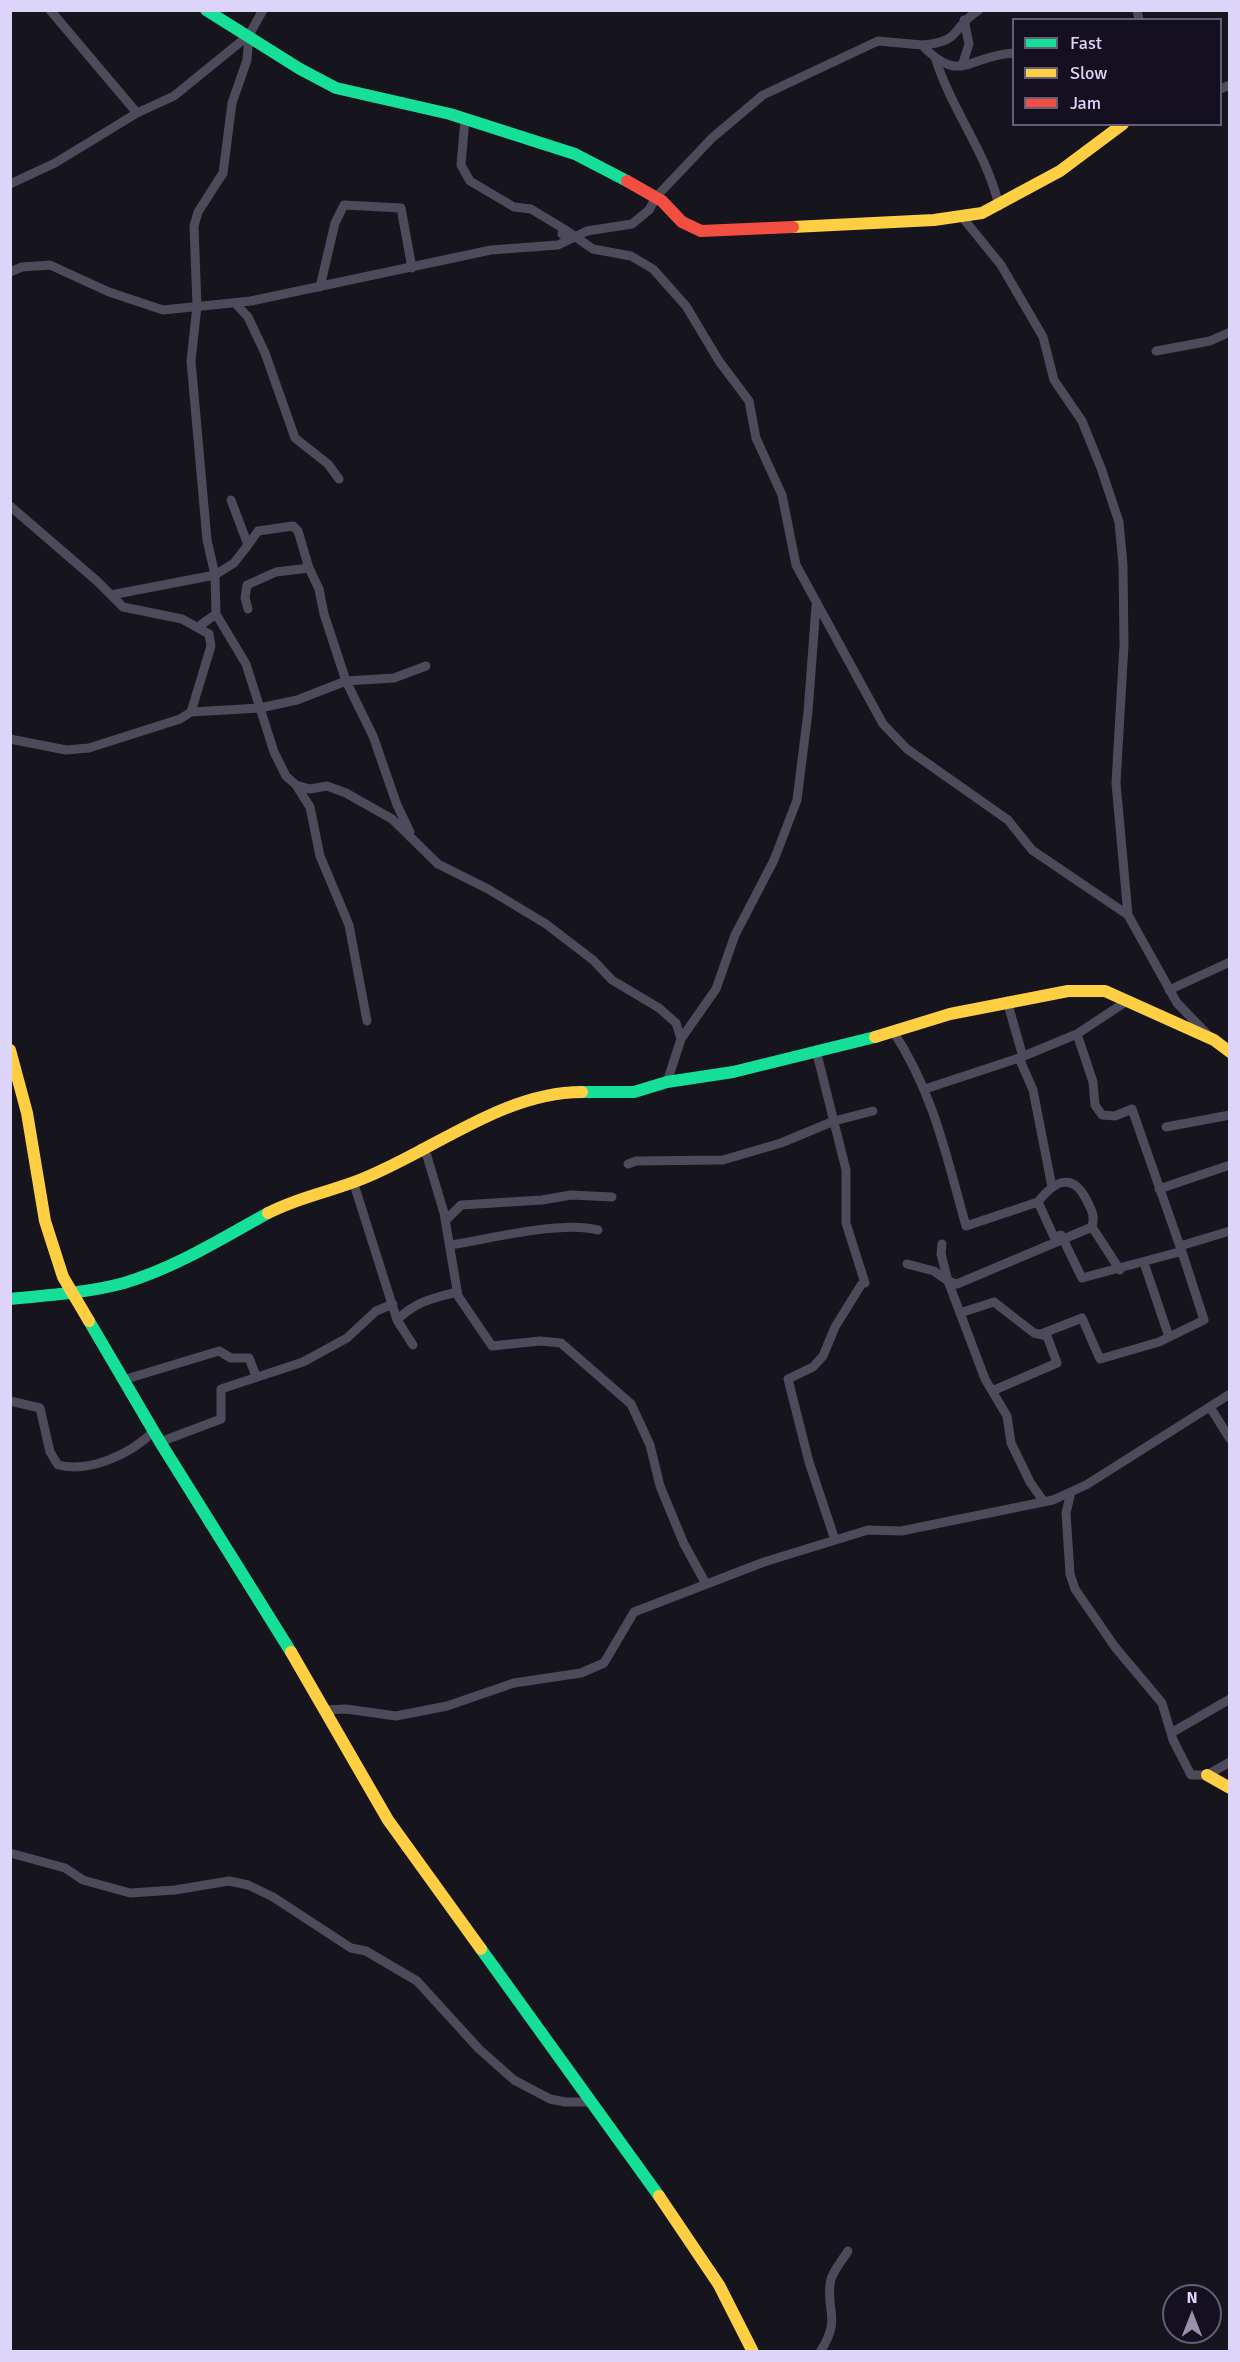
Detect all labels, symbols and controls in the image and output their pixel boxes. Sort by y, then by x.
legend [1012,18,1222,126]
text: Fast [1070,32,1102,54]
text: Slow [1070,62,1107,84]
text: Jam [1070,92,1101,114]
north arrow [1162,2284,1222,2344]
text: N [1186,2288,1198,2308]

